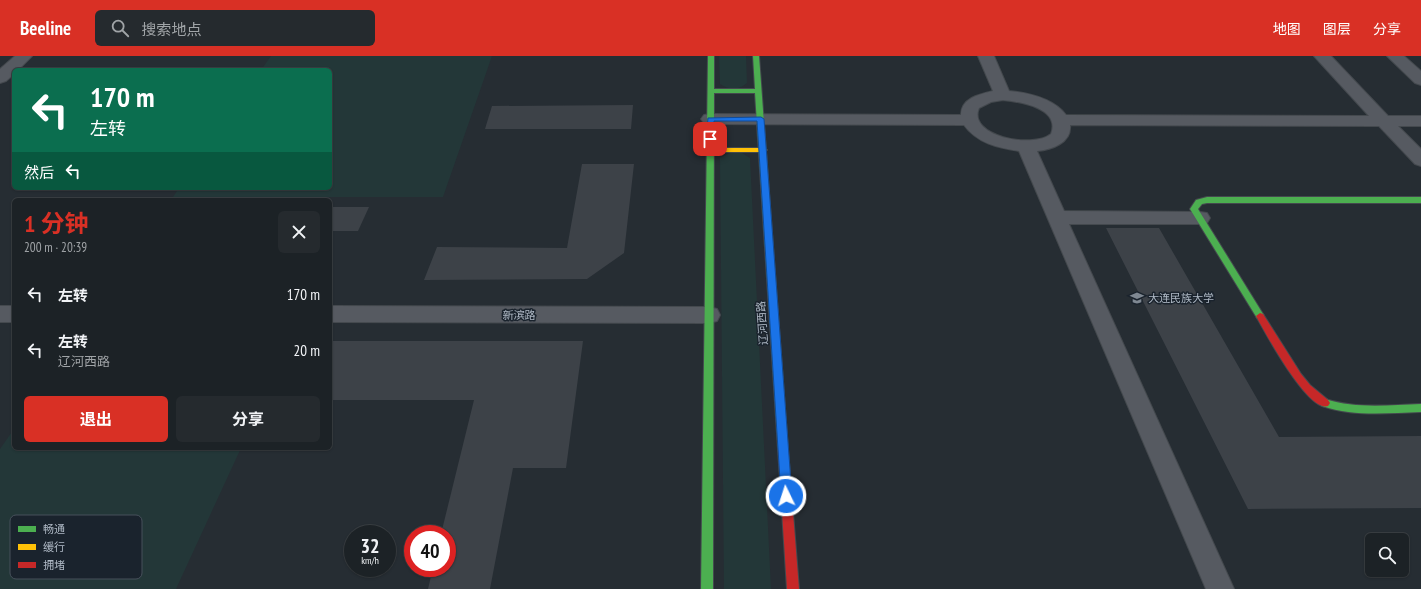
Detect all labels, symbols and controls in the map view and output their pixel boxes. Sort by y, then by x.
search box [95,10,375,46]
text: Beeline [20,16,71,40]
icon: search [109,17,131,39]
text: 搜索地点 [141,20,201,39]
text: 地图 [1273,20,1301,38]
text: 图层 [1323,20,1351,38]
text: 分享 [1373,20,1401,38]
text: 170 m [90,78,154,115]
icon: left [24,84,76,136]
text: 左转 [90,117,126,140]
pin [693,122,727,156]
icon: arrive [699,128,721,150]
icon: left [62,160,84,182]
text: 然后 [24,163,54,182]
text: 1 分钟 [24,208,88,239]
button: close [278,211,320,253]
text: 200 m · 20:39 [24,239,87,256]
icon: left [24,283,46,305]
text: 170 m [287,285,320,304]
text: 左转 [58,286,88,305]
school or university icon: 大连民族大学 [1129,290,1145,306]
place label: 大连民族大学 [1148,291,1214,305]
street label: 辽河西路 [753,301,771,345]
street label: 新滨路 [503,308,536,322]
text: 左转 [58,332,88,351]
icon: left [24,339,46,361]
text: 20 m [294,341,320,360]
text: 辽河西路 [58,353,110,370]
button: 退出 [24,396,168,442]
button: 分享 [176,396,320,442]
position arrow [765,475,807,517]
legend [10,515,142,579]
text: 畅通 [43,522,65,536]
speed limit sign: 40 [404,525,456,577]
text: 32 [360,533,380,559]
map controls [1365,533,1409,577]
button: search [1365,533,1409,577]
text: 缓行 [43,540,65,554]
text: km/h [361,554,379,567]
text: 拥堵 [43,558,65,572]

